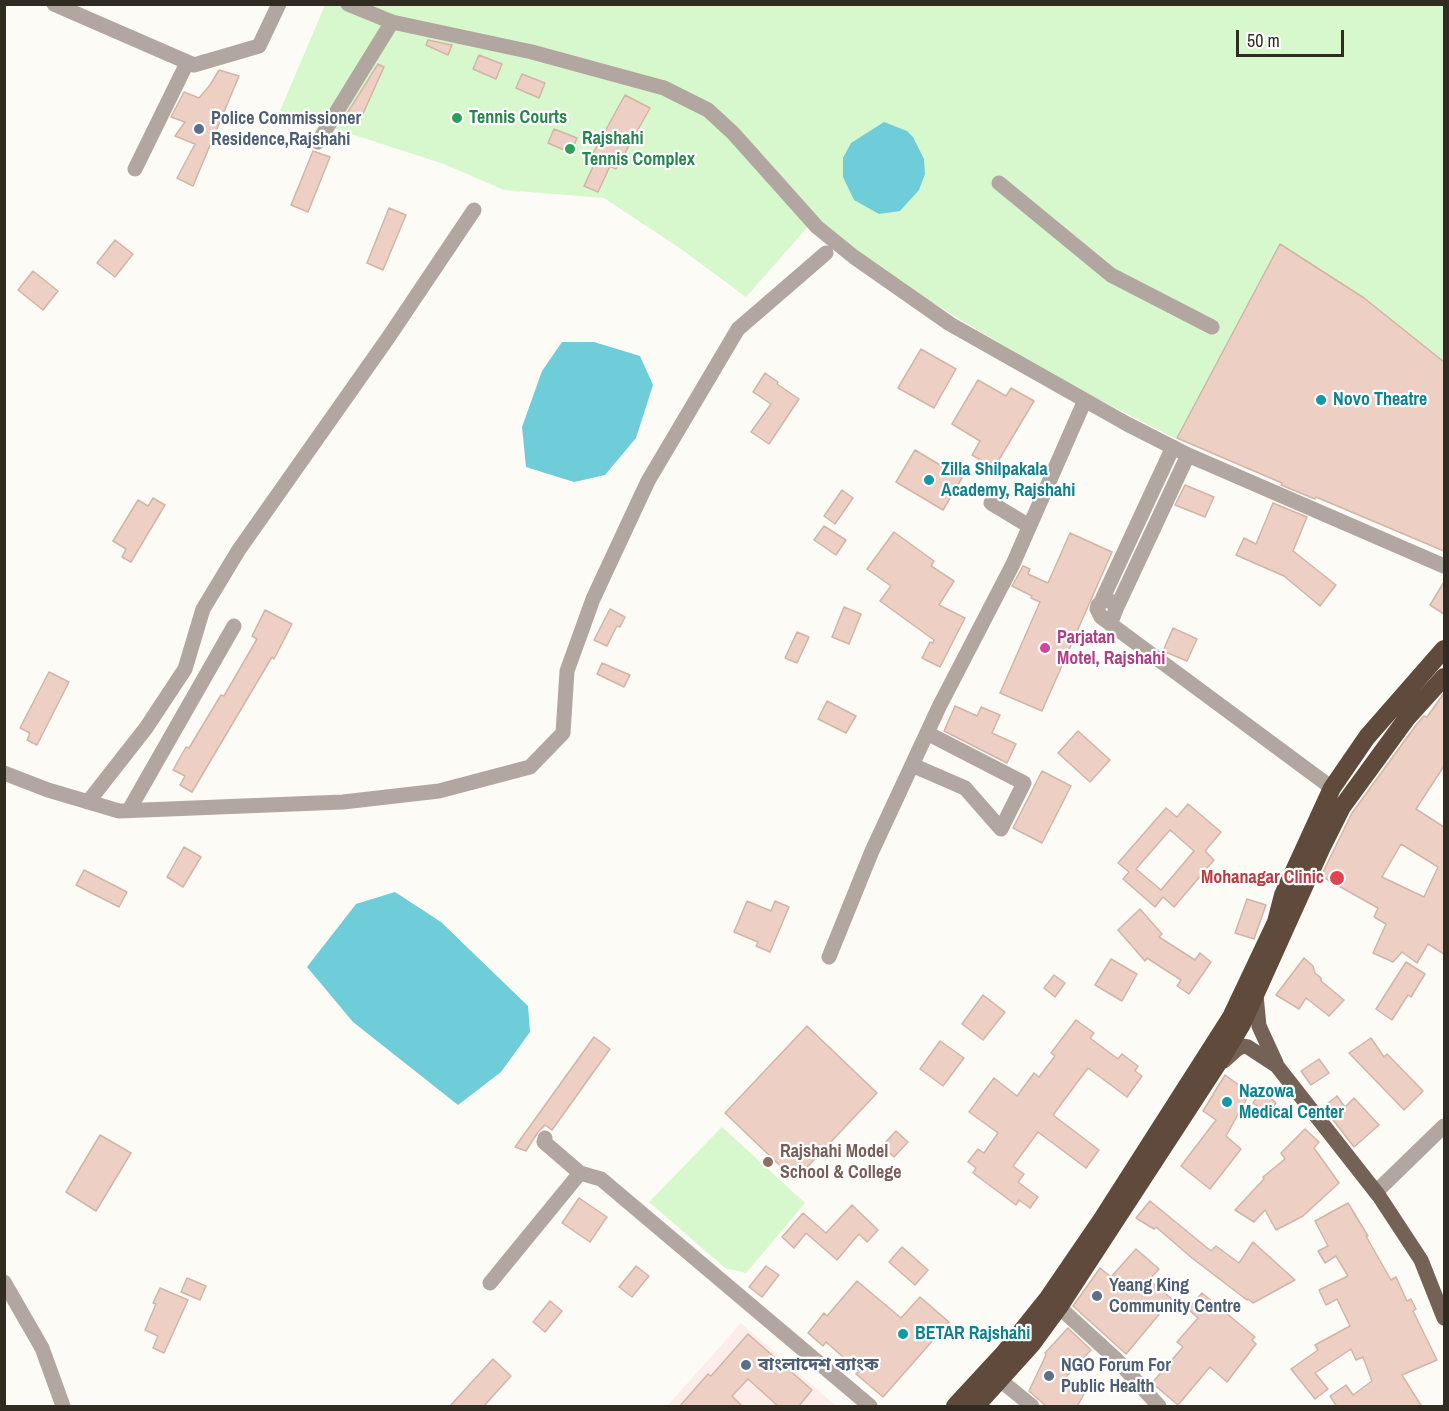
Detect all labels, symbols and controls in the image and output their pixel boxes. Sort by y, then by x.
scale bar [1239,18,1347,56]
text: 50 m [1247,28,1280,53]
place label: Tennis Courts [469,107,567,129]
place label: Police Commissioner Residence,Rajshahi [211,108,361,150]
marker: Tennis Courts [450,111,464,125]
marker: Police Commissioner Residence,Rajshahi [192,122,206,136]
place label: Rajshahi Tennis Complex [582,128,695,170]
marker: Rajshahi Tennis Complex [563,142,577,156]
place label: Novo Theatre [1333,389,1427,411]
marker: Novo Theatre [1314,393,1328,407]
place label: Zilla Shilpakala Academy, Rajshahi [941,459,1075,502]
marker: Zilla Shilpakala Academy, Rajshahi [922,473,936,487]
place label: Parjatan Motel, Rajshahi [1057,627,1165,670]
marker: Parjatan Motel, Rajshahi [1038,641,1052,655]
place label: Mohanagar Clinic [1201,867,1324,889]
marker: Mohanagar Clinic [1328,869,1346,887]
place label: Nazowa Medical Center [1239,1081,1344,1124]
marker: Nazowa Medical Center [1220,1095,1234,1109]
place label: Rajshahi Model School & College [780,1141,901,1184]
marker: Rajshahi Model School & College [761,1155,775,1169]
place label: Yeang King Community Centre [1109,1275,1241,1318]
marker: Yeang King Community Centre [1090,1289,1104,1303]
place label: BETAR Rajshahi [915,1323,1030,1345]
marker: BETAR Rajshahi [896,1327,910,1341]
place label: বাংলাদেশ ব্যাংক [758,1354,879,1376]
place label: NGO Forum For Public Health [1061,1355,1171,1398]
marker: বাংলাদেশ ব্যাংক [739,1358,753,1372]
marker: NGO Forum For Public Health [1042,1369,1056,1383]

